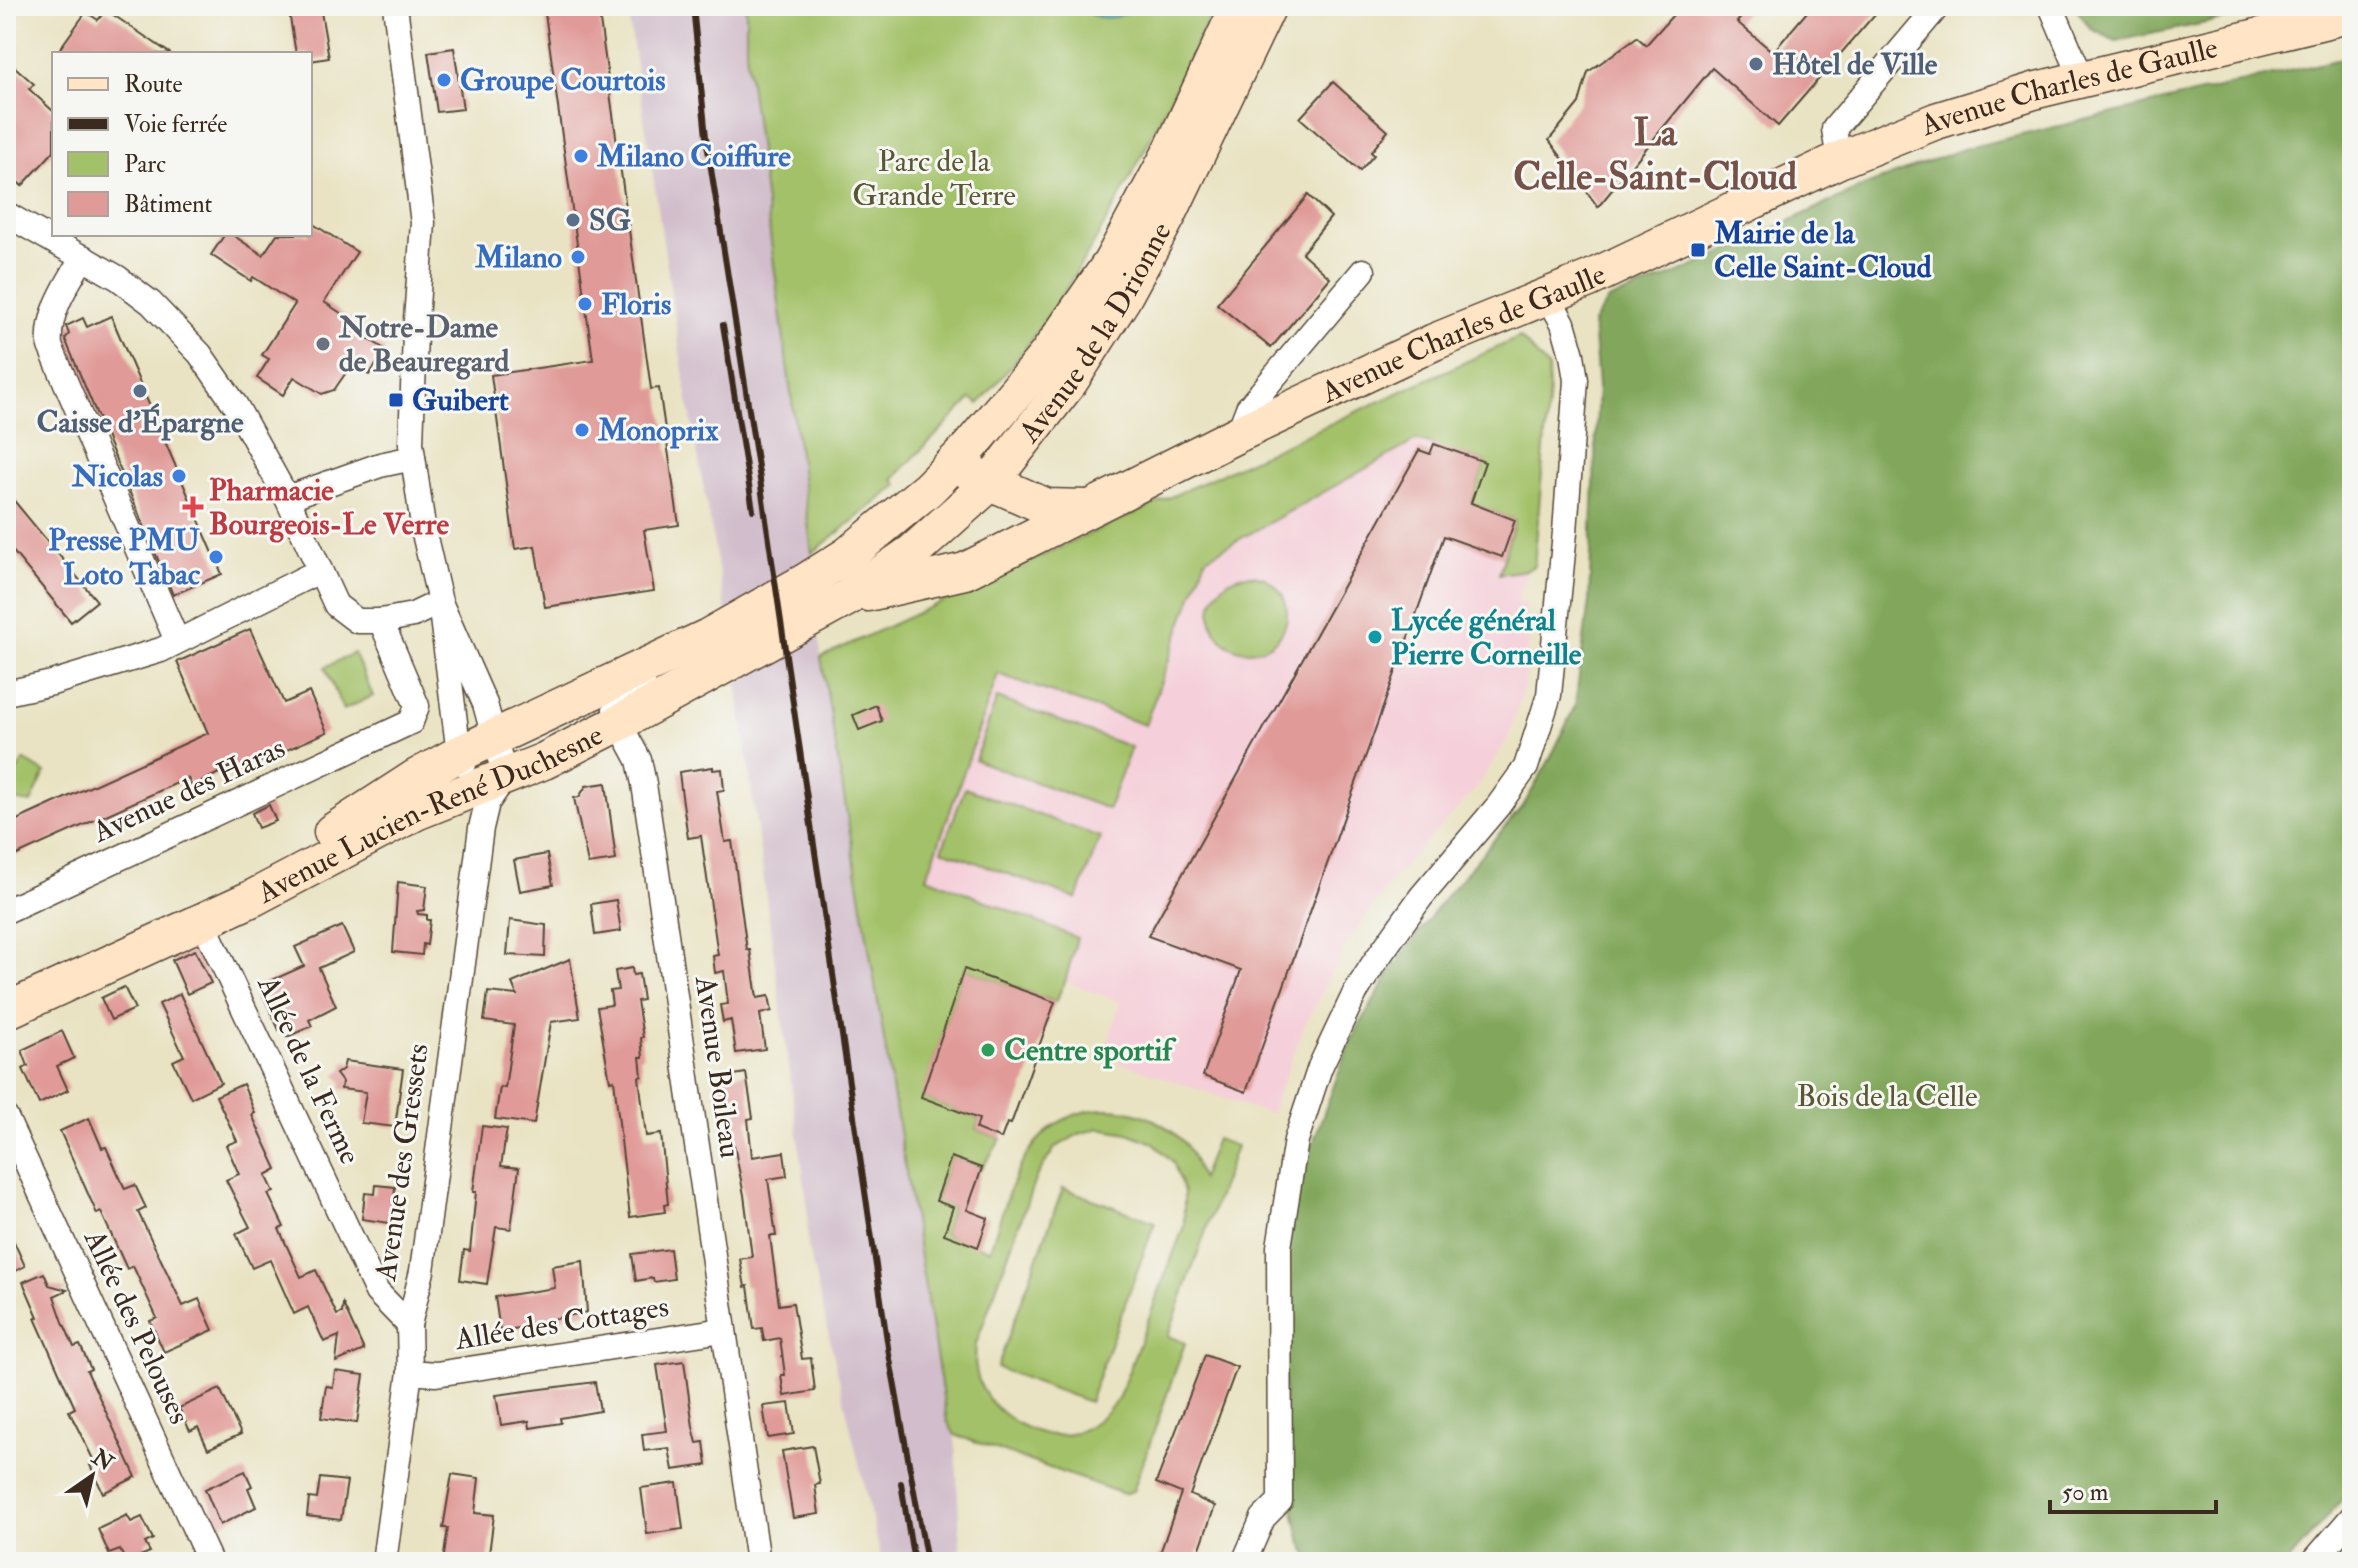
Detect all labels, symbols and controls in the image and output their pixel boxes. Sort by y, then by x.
street label: Avenue Charles de Gaulle [1914,29,2221,144]
place label: Hôtel de Ville [1772,46,1938,83]
legend [52,52,312,236]
marker: Hôtel de Ville [1747,55,1765,73]
place label: Groupe Courtois [460,62,666,99]
text: Route [124,69,183,100]
marker: Groupe Courtois [435,71,453,89]
text: Voie ferrée [124,109,227,140]
district label: La Celle-Saint-Cloud [1513,109,1797,201]
place label: Milano Coiffure [596,138,791,175]
park label: Parc de la Grande Terre [852,143,1016,214]
marker: Milano Coiffure [572,147,590,165]
text: Parc [124,149,166,180]
text: Bâtiment [124,189,213,220]
place label: SG [589,202,631,239]
marker: SG [564,211,582,229]
place label: Mairie de la Celle Saint-Cloud [1713,215,1932,286]
street label: Avenue de la Drionne [1010,216,1179,450]
place label: Milano [474,239,562,276]
marker: Mairie de la Celle Saint-Cloud [1689,241,1707,259]
marker: Milano [569,248,587,266]
street label: Avenue Charles de Gaulle [1315,255,1611,411]
place label: Floris [601,286,671,323]
marker: Floris [576,295,594,313]
place label: Notre-Dame de Beauregard [338,309,509,380]
marker: Notre-Dame de Beauregard [314,335,332,353]
marker: Caisse d'Épargne [131,382,149,400]
place label: Guibert [412,382,509,419]
marker: Guibert [387,391,405,409]
place label: Caisse d'Épargne [37,403,244,441]
place label: Monoprix [597,412,719,449]
marker: Monoprix [573,421,591,439]
place label: Nicolas [71,458,163,495]
marker: Nicolas [170,467,188,485]
place label: Pharmacie Bourgeois-Le Verre [209,472,449,543]
marker: Pharmacie Bourgeois-Le Verre [184,498,202,516]
place label: Presse PMU Loto Tabac [48,522,201,593]
marker: Presse PMU Loto Tabac [207,548,225,566]
place label: Lycée général Pierre Corneille [1391,602,1582,673]
marker: Lycée général Pierre Corneille [1366,628,1384,646]
street label: Avenue Lucien-René Duchesne [250,716,609,911]
street label: Avenue des Haras [86,729,291,851]
street label: Allée de la Ferme [249,969,369,1170]
street label: Avenue Boileau [687,973,749,1160]
place label: Centre sportif [1004,1032,1177,1069]
street label: Avenue des Gressets [367,1041,437,1284]
marker: Centre sportif [979,1041,997,1059]
park label: Bois de la Celle [1797,1078,1977,1115]
street label: Allée des Pelouses [76,1223,198,1430]
street label: Allée des Cottages [452,1288,671,1358]
north arrow [52,1436,132,1516]
text: N [86,1443,119,1478]
scale bar [2050,1464,2216,1514]
text: 50 m [2062,1477,2109,1508]

